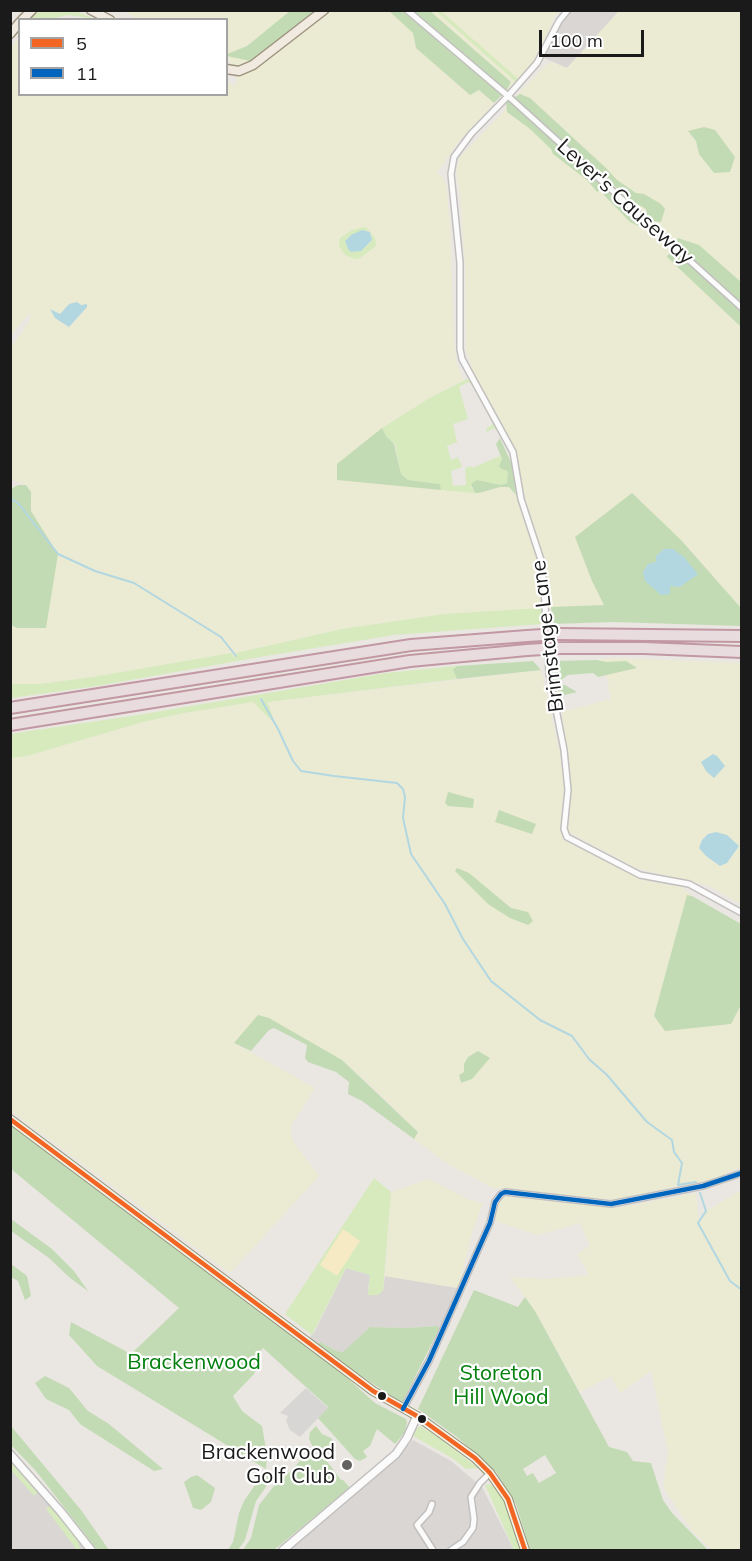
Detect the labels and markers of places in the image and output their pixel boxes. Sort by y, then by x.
unlabelled marker [376,1390,388,1402]
unlabelled marker [416,1413,428,1425]
place label: Brackenwood Golf Club [201,1440,335,1490]
marker: Brackenwood Golf Club [340,1458,354,1472]

